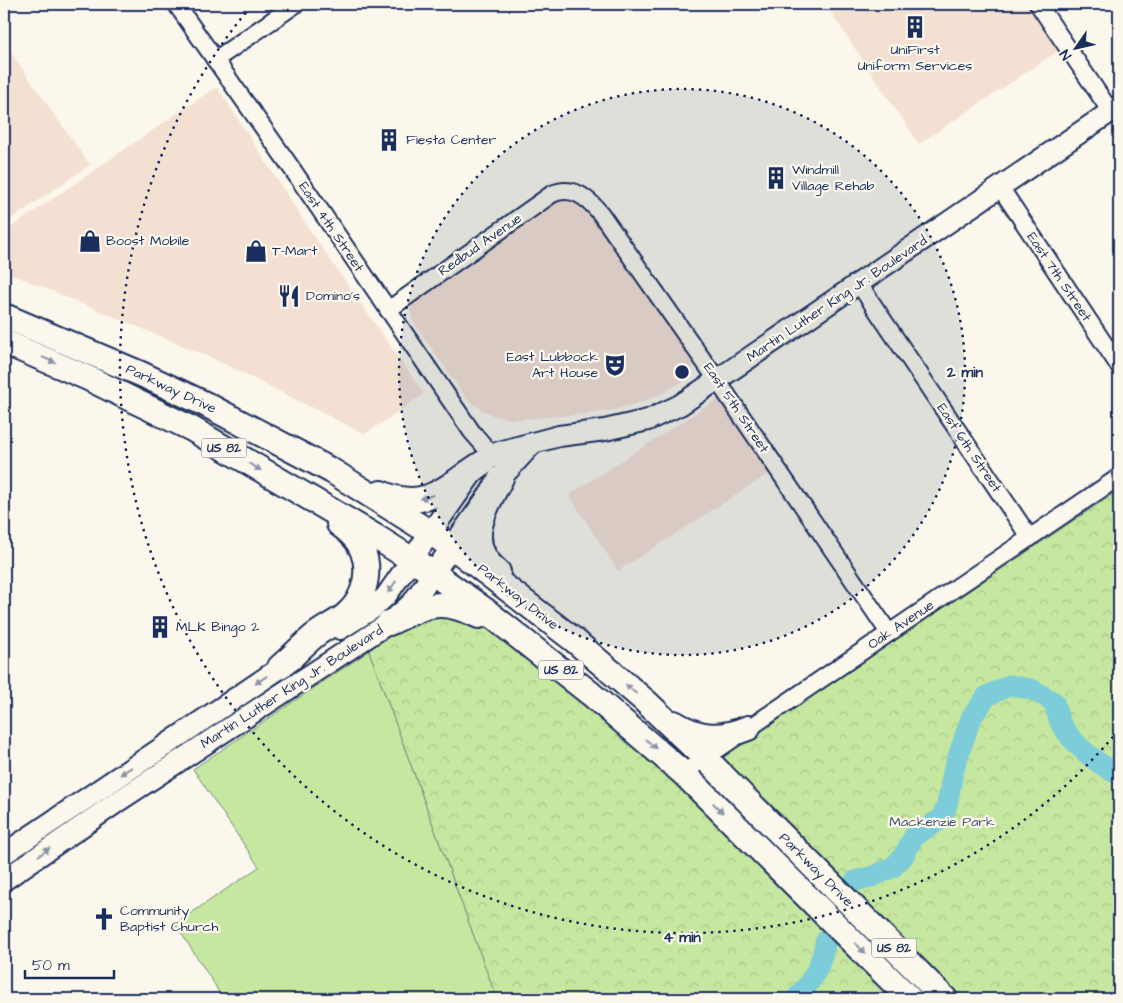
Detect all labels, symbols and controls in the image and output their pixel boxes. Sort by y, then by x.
building icon: UniFirst Uniform Services [902,14,928,40]
north arrow [1050,22,1100,72]
place label: UniFirst Uniform Services [858,40,972,76]
text: N [1055,45,1077,64]
building icon: Fiesta Center [376,127,402,153]
place label: Fiesta Center [406,130,497,150]
place label: Windmill Village Rehab [792,160,874,196]
building icon: Windmill Village Rehab [763,165,789,191]
street label: East 4th Street [293,178,369,276]
street label: Redbud Avenue [434,208,526,281]
shop icon: Boost Mobile [77,228,103,254]
street label: East 7th Street [1022,228,1096,326]
place label: Boost Mobile [106,231,190,251]
street label: Martin Luther King Jr. Boulevard [743,231,931,367]
shop icon: T-Mart [243,238,269,264]
place label: T-Mart [272,241,317,261]
restaurant icon: Domino's [276,283,302,309]
place label: Domino's [306,286,360,306]
place label: East Lubbock Art House [506,347,598,383]
theatre icon: East Lubbock Art House [602,352,628,378]
one-way arrow [42,357,56,365]
street label: Parkway Drive [122,359,220,419]
street label: East 5th Street [698,359,774,457]
text: 2 min [946,362,984,383]
centre of rings [673,363,691,381]
street label: East 6th Street [932,399,1007,497]
road number: US 82 [202,438,246,458]
one-way arrow [249,462,262,471]
one-way arrow [419,494,434,502]
street label: Parkway Drive [473,559,563,635]
one-way arrow [387,580,397,593]
street label: Oak Avenue [864,595,939,655]
building icon: MLK Bingo 2 [147,614,173,640]
place label: MLK Bingo 2 [176,617,259,637]
street label: Martin Luther King Jr. Boulevard [197,620,387,754]
road number: US 82 [538,660,584,680]
one-way arrow [254,676,268,685]
one-way arrow [625,684,637,695]
one-way arrow [644,738,656,750]
one-way arrow [119,766,133,776]
one-way arrow [712,801,724,813]
park label: Mackenzie Park [889,812,995,832]
street label: Parkway Drive [774,828,858,912]
one-way arrow [37,847,51,857]
place label: Community Baptist Church [120,901,218,937]
church icon: Community Baptist Church [91,906,117,932]
text: 4 min [663,927,701,948]
road number: US 82 [872,938,916,958]
one-way arrow [853,942,865,954]
scale bar [25,948,114,980]
text: 50 m [32,955,70,976]

